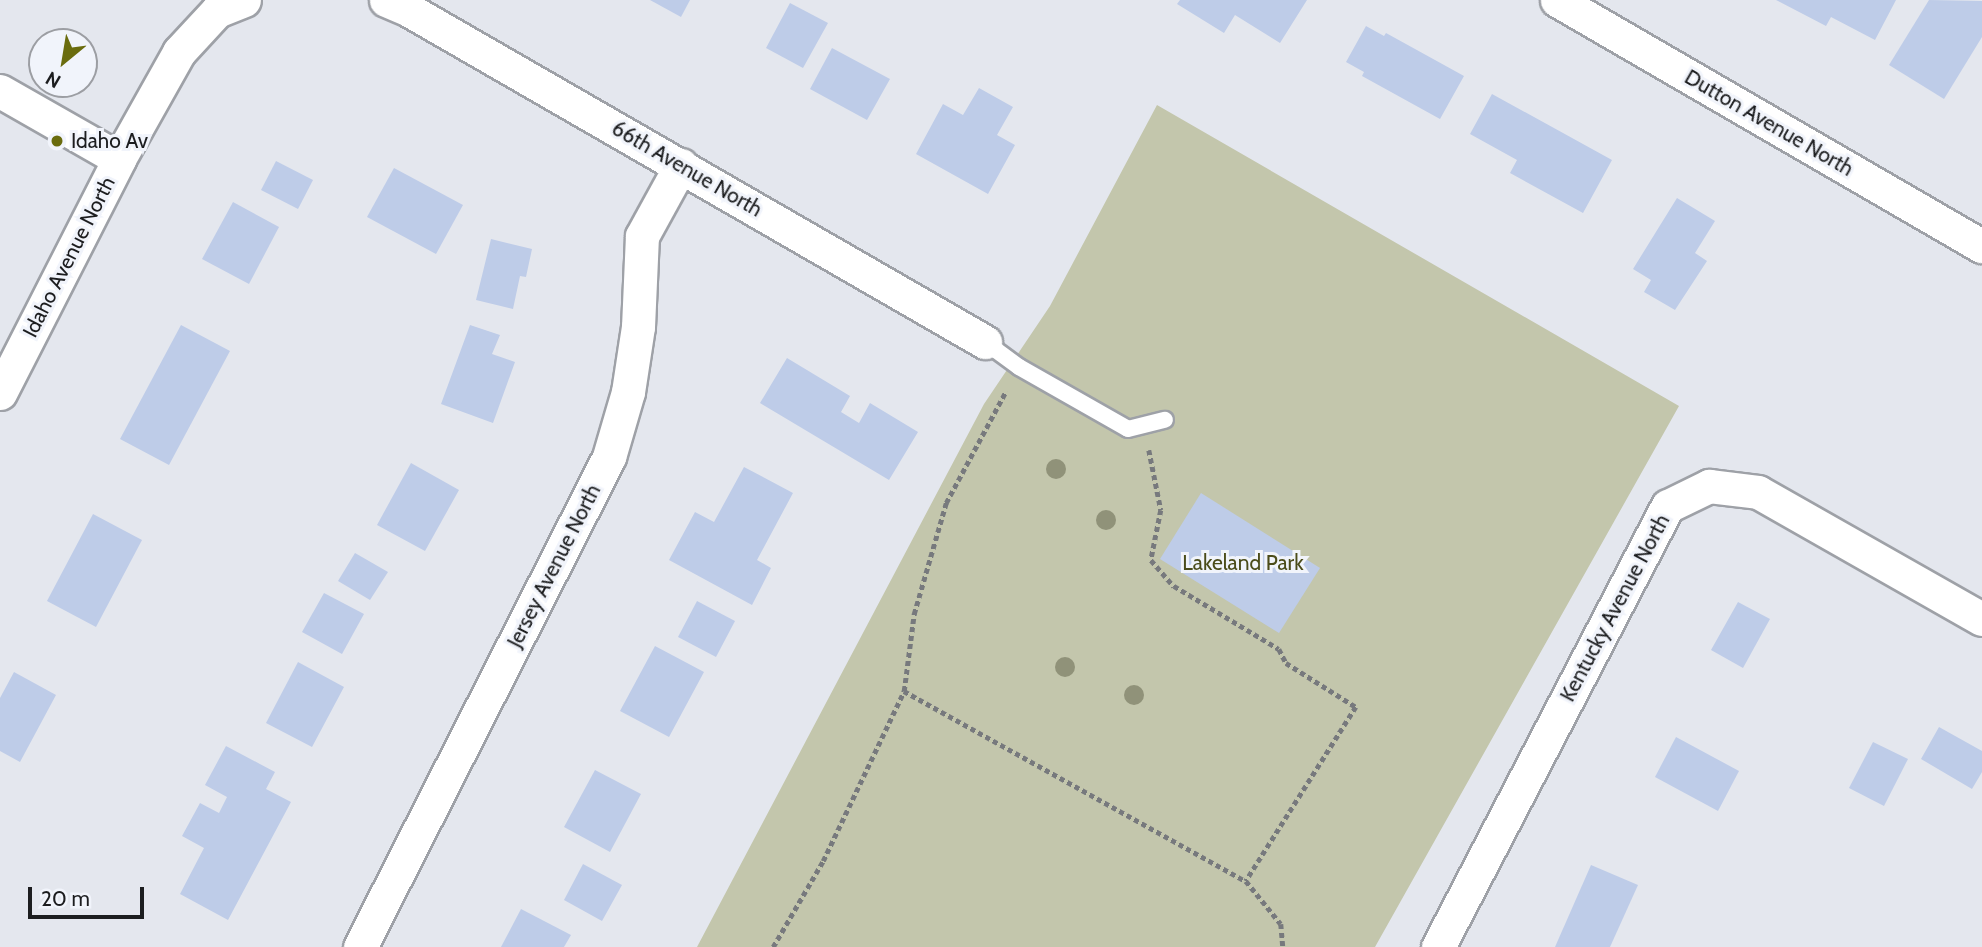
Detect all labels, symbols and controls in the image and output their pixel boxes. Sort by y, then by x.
north arrow [28,28,98,98]
street label: Dutton Avenue North [1680,64,1858,182]
text: N [42,67,65,93]
street label: 66th Avenue North [607,116,767,222]
place label: Idaho Av [71,128,148,154]
marker: Idaho Av [49,133,65,149]
street label: Idaho Avenue North [18,172,120,342]
street label: Jersey Avenue North [502,480,606,652]
street label: Kentucky Avenue North [1555,510,1675,706]
park label: Lakeland Park [1182,550,1304,576]
scale bar [32,874,147,918]
text: 20 m [41,886,90,911]

